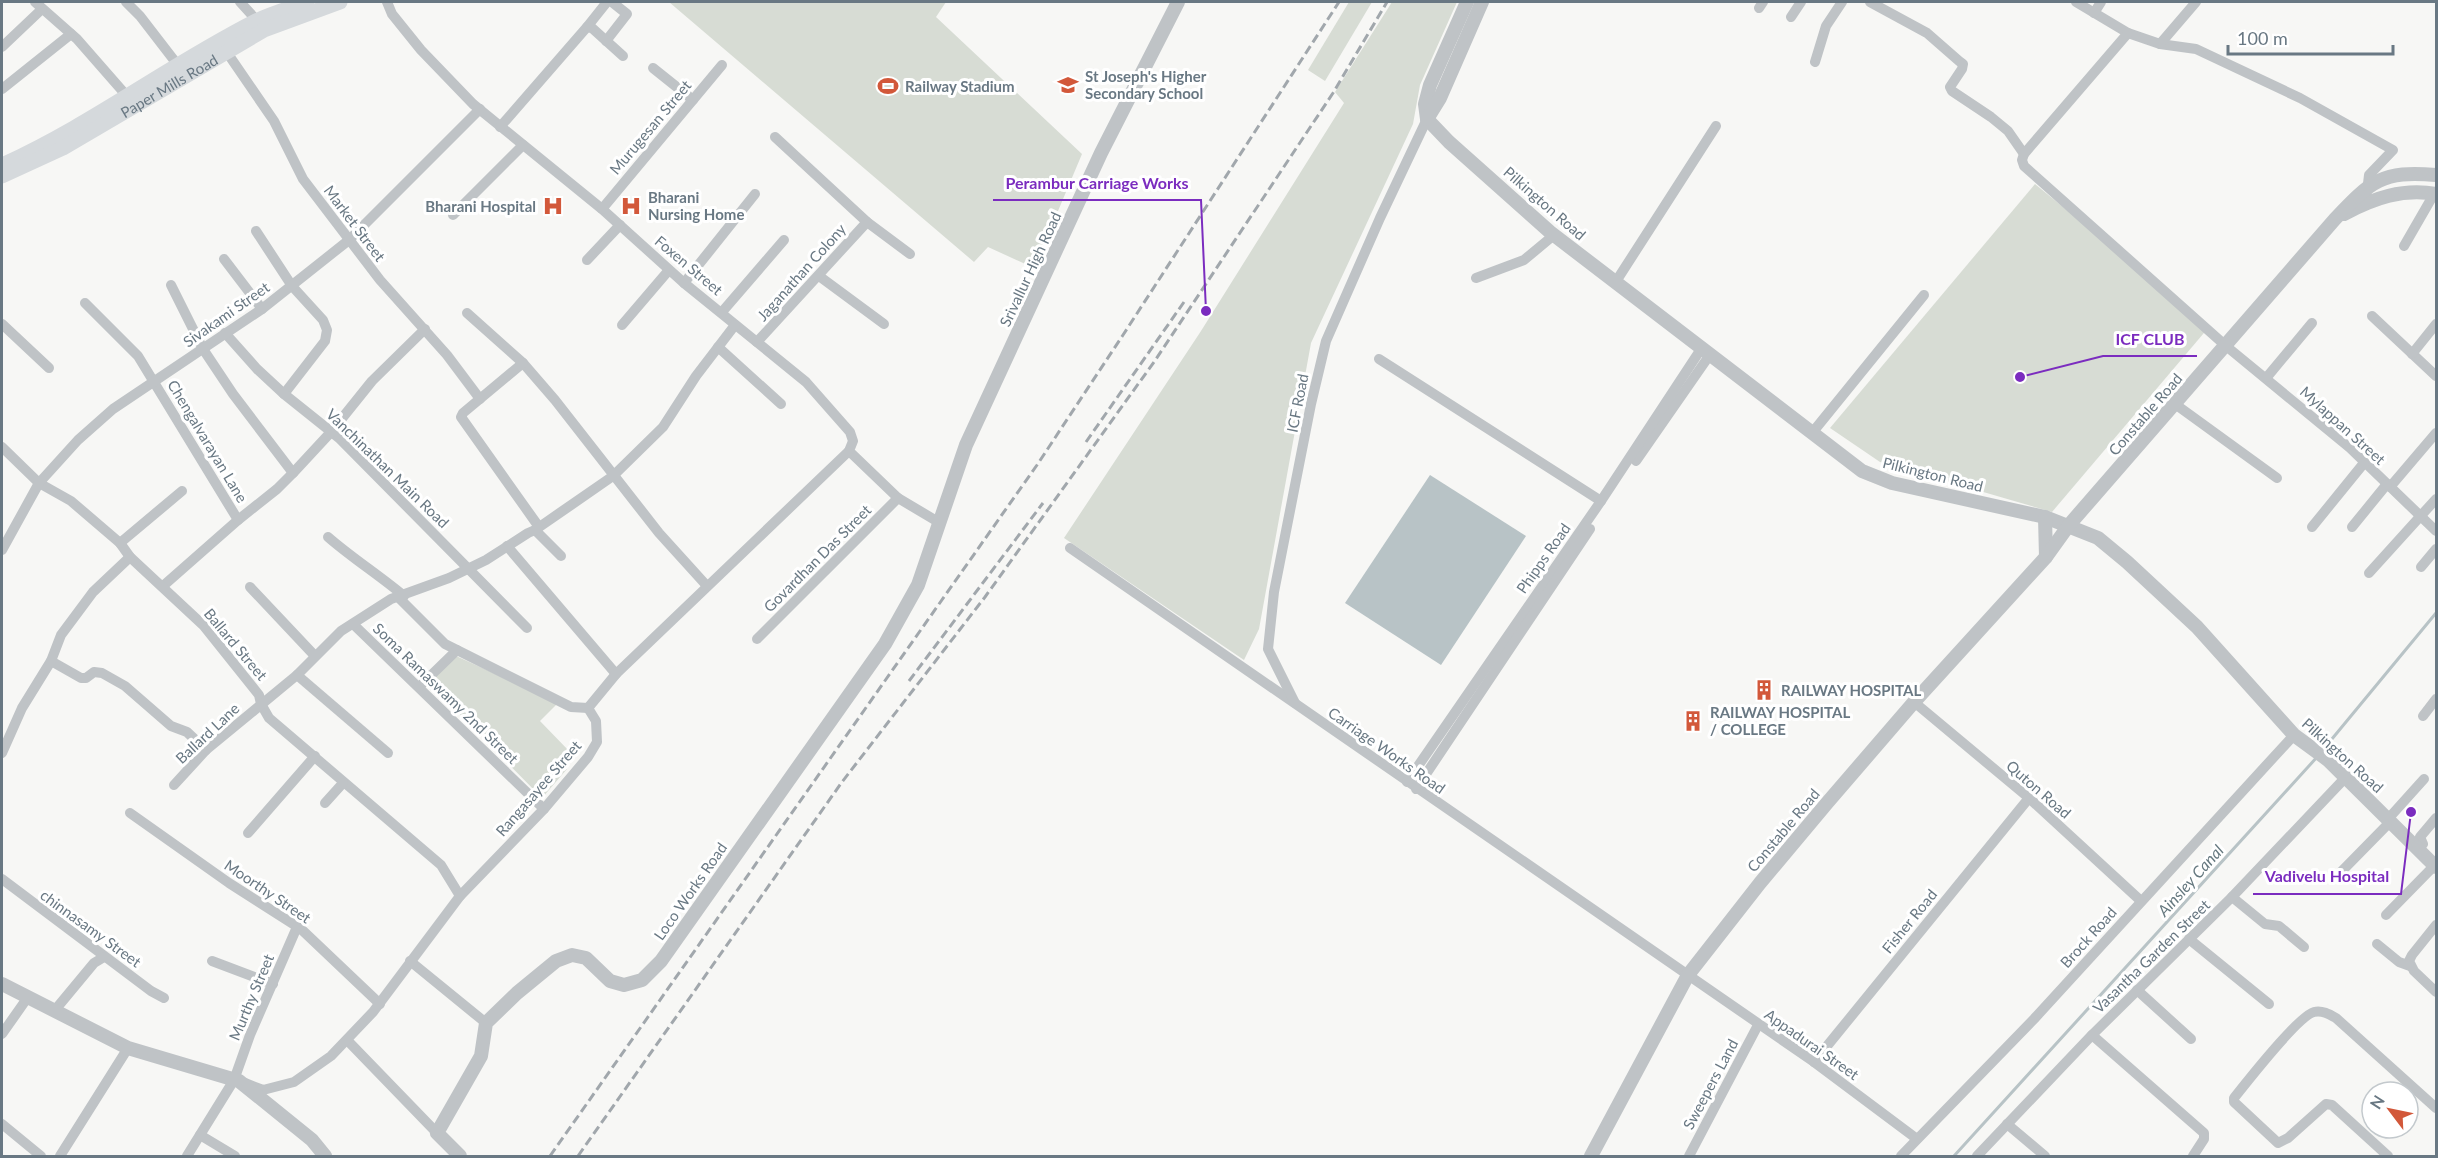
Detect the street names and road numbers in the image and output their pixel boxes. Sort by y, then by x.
street label: Paper Mills Road [117,50,221,121]
street label: Murugesan Street [605,76,695,178]
street label: Pilkington Road [1500,162,1590,244]
street label: Market Street [321,181,390,265]
street label: Srivallur High Road [995,209,1065,329]
street label: Jaganathan Colony [753,220,849,324]
street label: Foxen Street [652,232,727,299]
street label: Sivakami Street [179,277,273,350]
street label: Constable Road [2104,369,2186,459]
street label: ICF Road [1282,372,1312,434]
street label: Chengalvarayan Lane [164,376,252,506]
street label: Mylappan Street [2297,382,2390,468]
street label: Vanchinathan Main Road [323,405,453,531]
street label: Pilkington Road [1881,453,1985,495]
street label: Govardhan Das Street [760,500,875,615]
street label: Phipps Road [1512,520,1574,596]
street label: Ballard Street [201,604,272,684]
street label: Soma Ramaswamy 2nd Street [370,619,523,767]
street label: Ballard Lane [171,699,243,767]
street label: Carriage Works Road [1325,703,1449,797]
street label: Pilkington Road [2299,714,2387,796]
street label: Rangasayee Street [492,736,585,840]
street label: Quton Road [2003,756,2075,822]
street label: Constable Road [1743,785,1823,875]
street label: Loco Works Road [650,839,730,943]
street label: Moorthy Street [221,855,315,927]
street label: chinnasamy Street [37,885,145,971]
street label: Fisher Road [1878,885,1940,957]
street label: Vasantha Garden Street [2089,895,2214,1016]
street label: Brock Road [2056,903,2120,971]
street label: Murthy Street [225,951,277,1043]
street label: Appadurai Street [1761,1005,1863,1084]
street label: Sweepers Land [1679,1036,1741,1132]

